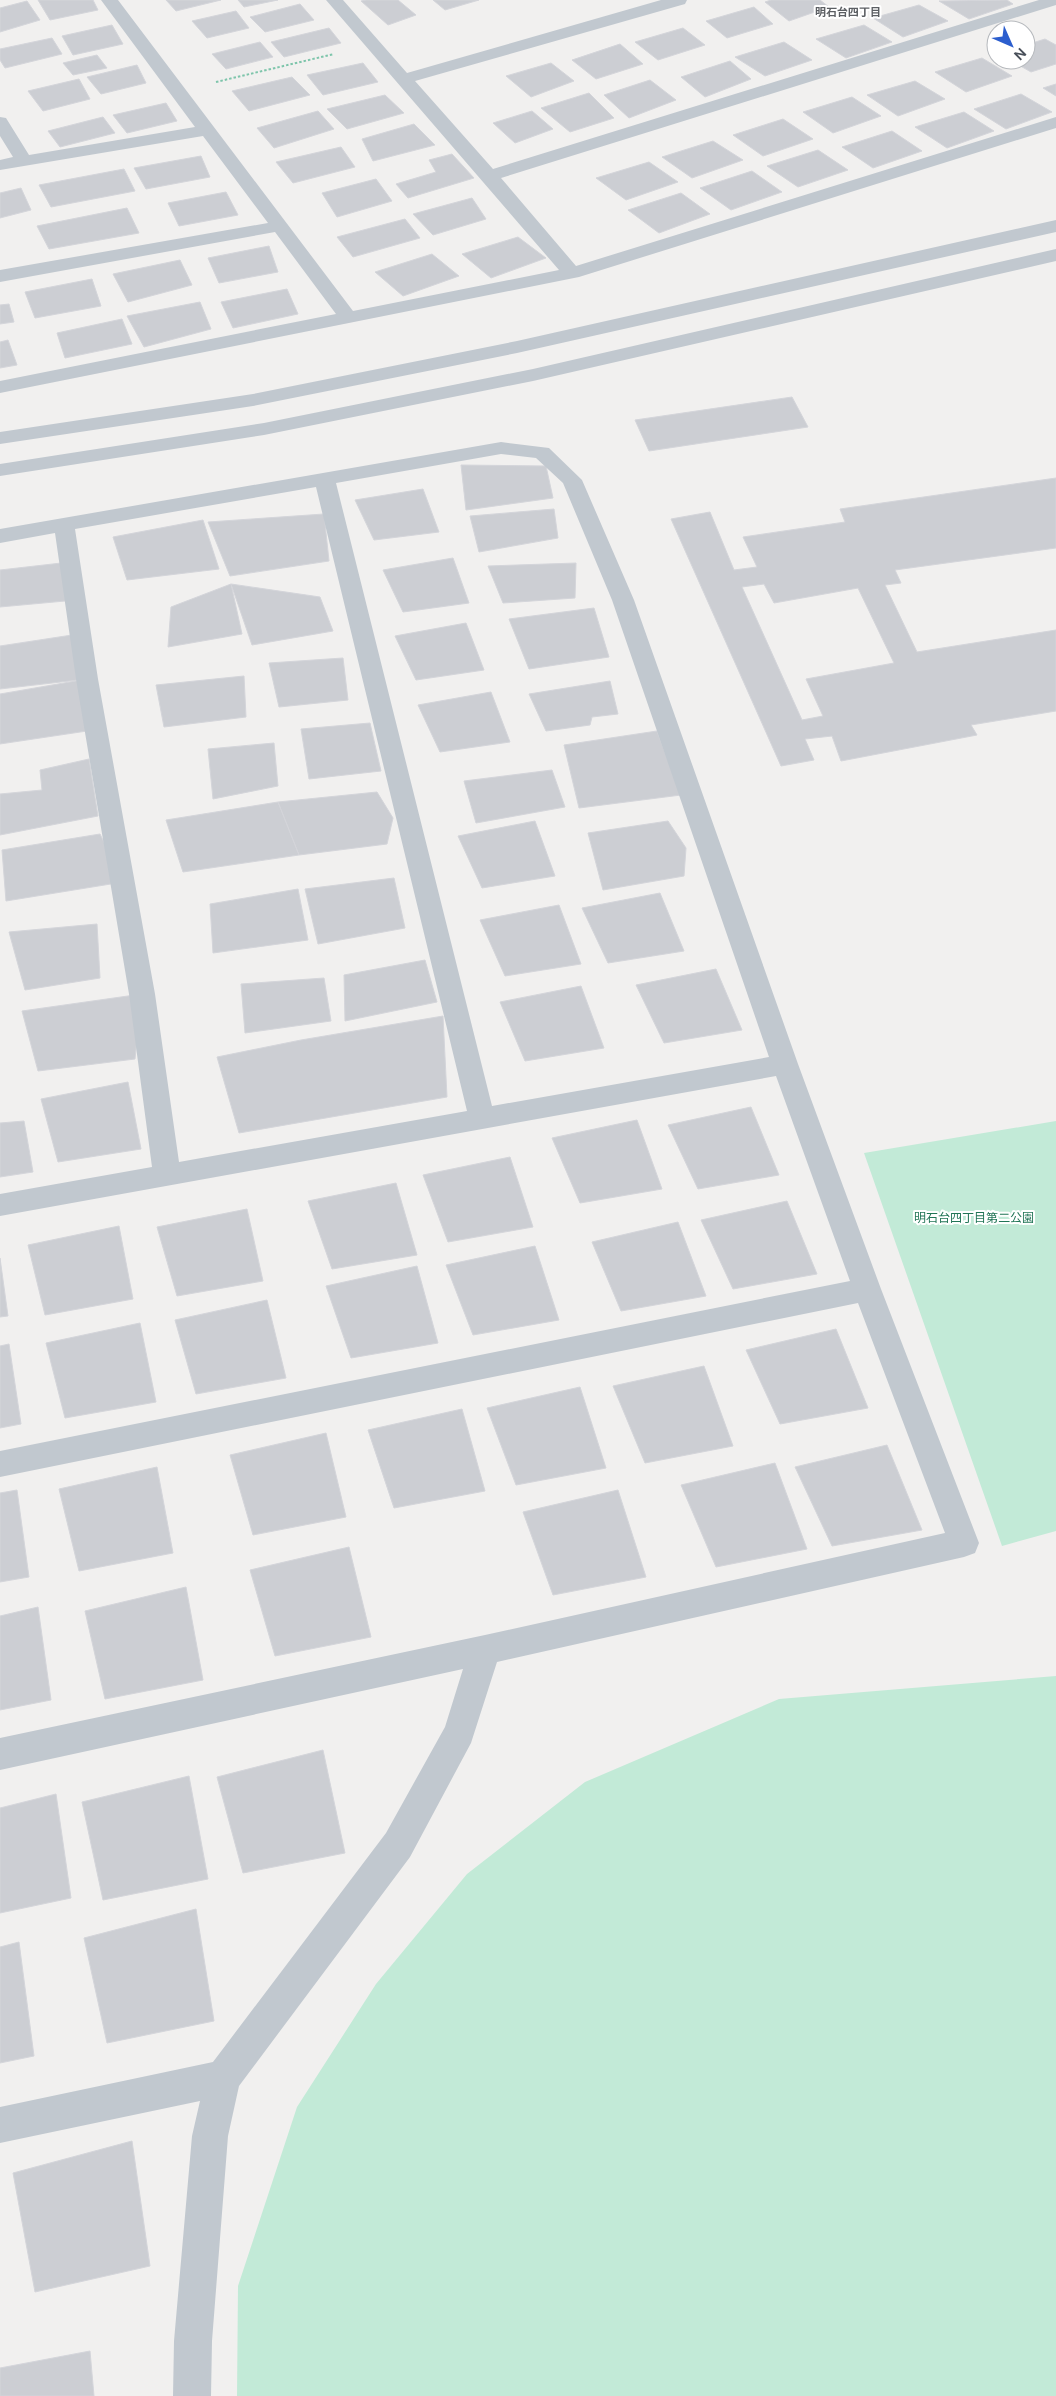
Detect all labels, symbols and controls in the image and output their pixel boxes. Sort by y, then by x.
district label: 明石台四丁目 [815,5,881,19]
north arrow [986,20,1036,70]
text: N [1010,44,1030,64]
park label: 明石台四丁目第二公園 [914,1210,1034,1226]

